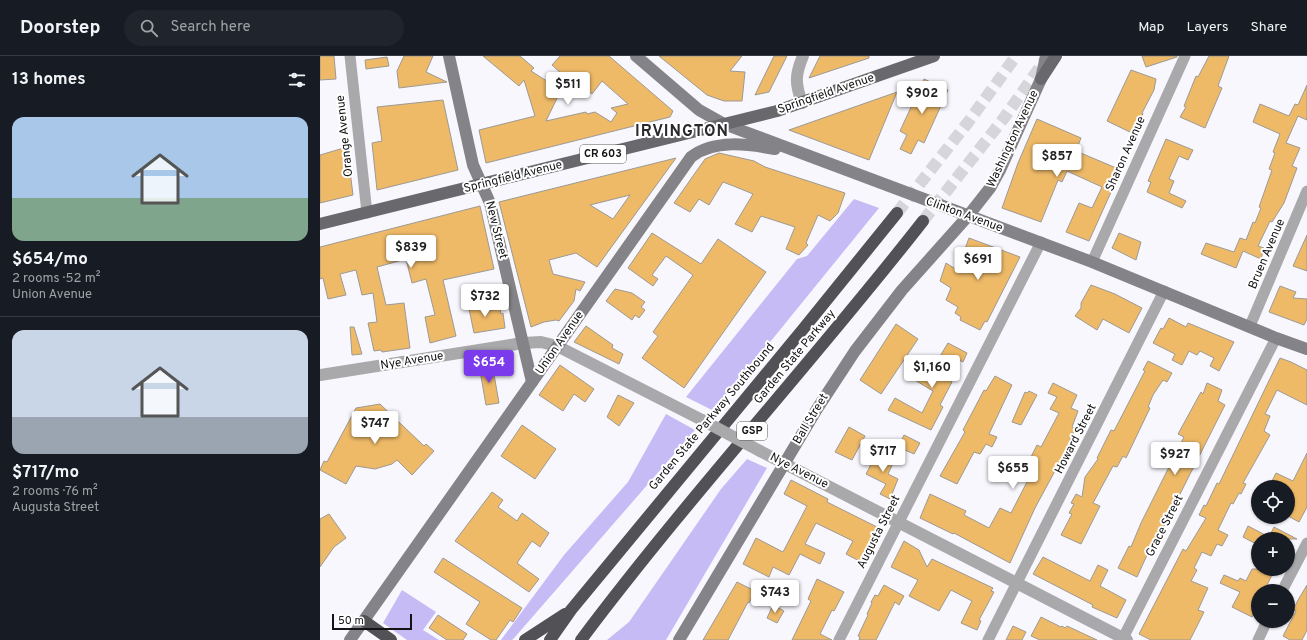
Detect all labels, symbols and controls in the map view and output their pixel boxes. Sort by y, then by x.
search box [124,10,404,46]
text: Doorstep [20,16,100,40]
icon: search [138,17,160,39]
text: Search here [170,18,251,37]
text: Map [1138,19,1164,36]
text: Layers [1186,19,1228,36]
text: Share [1250,19,1287,36]
text: 13 homes [12,69,86,91]
icon: filters [286,69,308,91]
street label: Springfield Avenue [776,70,876,118]
pin: $511 [544,72,592,106]
text: $511 [555,77,581,93]
pin: $902 [898,81,946,115]
text: $902 [906,86,938,102]
street label: Washington Avenue [983,88,1043,190]
street label: Orange Avenue [333,94,357,178]
street label: Sharon Avenue [1102,114,1150,194]
district label: IRVINGTON [635,122,729,142]
icon: home [124,143,196,215]
pin: $857 [1033,144,1081,178]
road number: CR 603 [580,145,626,163]
text: $857 [1042,149,1072,165]
street label: Springfield Avenue [462,157,564,197]
street label: Clinton Avenue [923,194,1005,236]
street label: New Street [481,199,511,261]
street label: Bruen Avenue [1245,216,1289,292]
pin: $839 [387,235,435,269]
text: $839 [395,240,427,256]
pin: $691 [954,247,1002,281]
text: $654/mo [12,249,88,271]
text: $691 [963,252,993,268]
text: 2 rooms · 52 m² [12,271,100,287]
pin: $732 [461,284,509,318]
text: Union Avenue [12,287,92,303]
text: $732 [470,289,500,305]
street label: Garden State Parkway [751,306,839,408]
street label: Union Avenue [532,308,588,378]
street label: Garden State Parkway Southbound [646,340,778,494]
street label: Nye Avenue [379,348,445,374]
pin: $654 [465,350,513,384]
text: $654 [473,355,505,371]
pin: $1,160 [899,355,965,389]
icon: home [124,356,196,428]
text: $1,160 [913,360,951,376]
street label: Ball Street [790,391,832,447]
street label: Howard Street [1051,401,1101,477]
pin: $747 [351,411,399,445]
text: $747 [360,416,390,432]
road number: GSP [737,422,767,440]
pin: $717 [859,439,907,473]
pin: $927 [1151,442,1199,476]
text: $717 [869,444,897,460]
text: $927 [1160,447,1190,463]
street label: Nye Avenue [767,449,831,493]
pin: $655 [989,456,1037,490]
text: $655 [997,461,1029,477]
text: $717/mo [12,462,79,484]
map controls [1251,480,1295,628]
button: locate [1251,480,1295,524]
text: 2 rooms · 76 m² [12,484,98,500]
street label: Grace Street [1143,492,1187,560]
street label: Augusta Street [854,493,904,571]
text: Augusta Street [12,500,99,516]
button: + [1251,532,1295,576]
pin: $743 [751,580,799,614]
button: − [1251,584,1295,628]
text: $743 [760,585,790,601]
scale bar [332,612,412,631]
text: 50 m [338,614,364,628]

